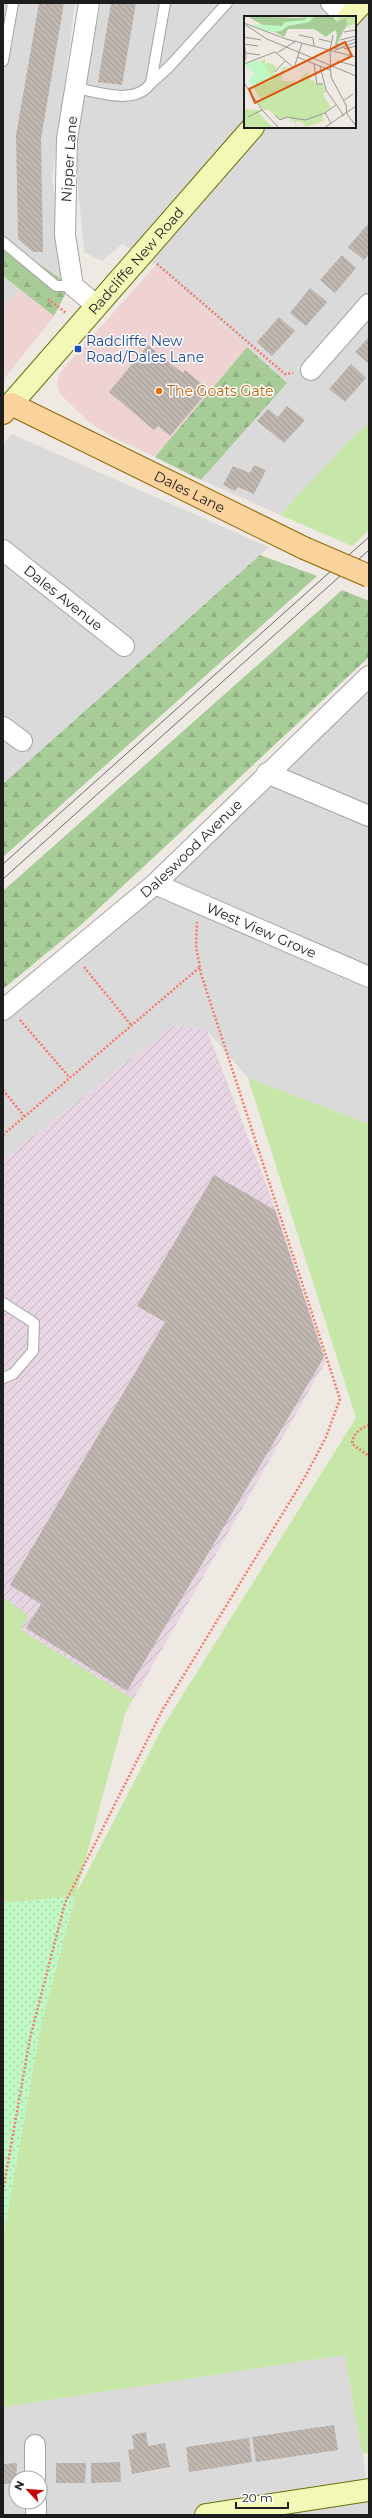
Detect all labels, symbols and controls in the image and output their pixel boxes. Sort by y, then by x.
inset map [244,16,356,128]
street label: Nipper Lane [57,115,81,203]
street label: Radcliffe New Road [84,203,188,318]
place label: Radcliffe New Road/Dales Lane [86,332,204,366]
marker: Radcliffe New Road/Dales Lane [73,344,83,354]
place label: The Goats Gate [167,382,274,400]
marker: The Goats Gate [154,386,164,396]
street label: Dales Lane [151,467,228,517]
street label: Dales Avenue [20,561,106,635]
street label: Daleswood Avenue [136,795,246,902]
street label: West View Grove [204,899,319,962]
north arrow [8,2470,48,2510]
text: N [11,2479,27,2493]
scale bar [236,2484,288,2510]
text: 20 m [242,2490,273,2505]

